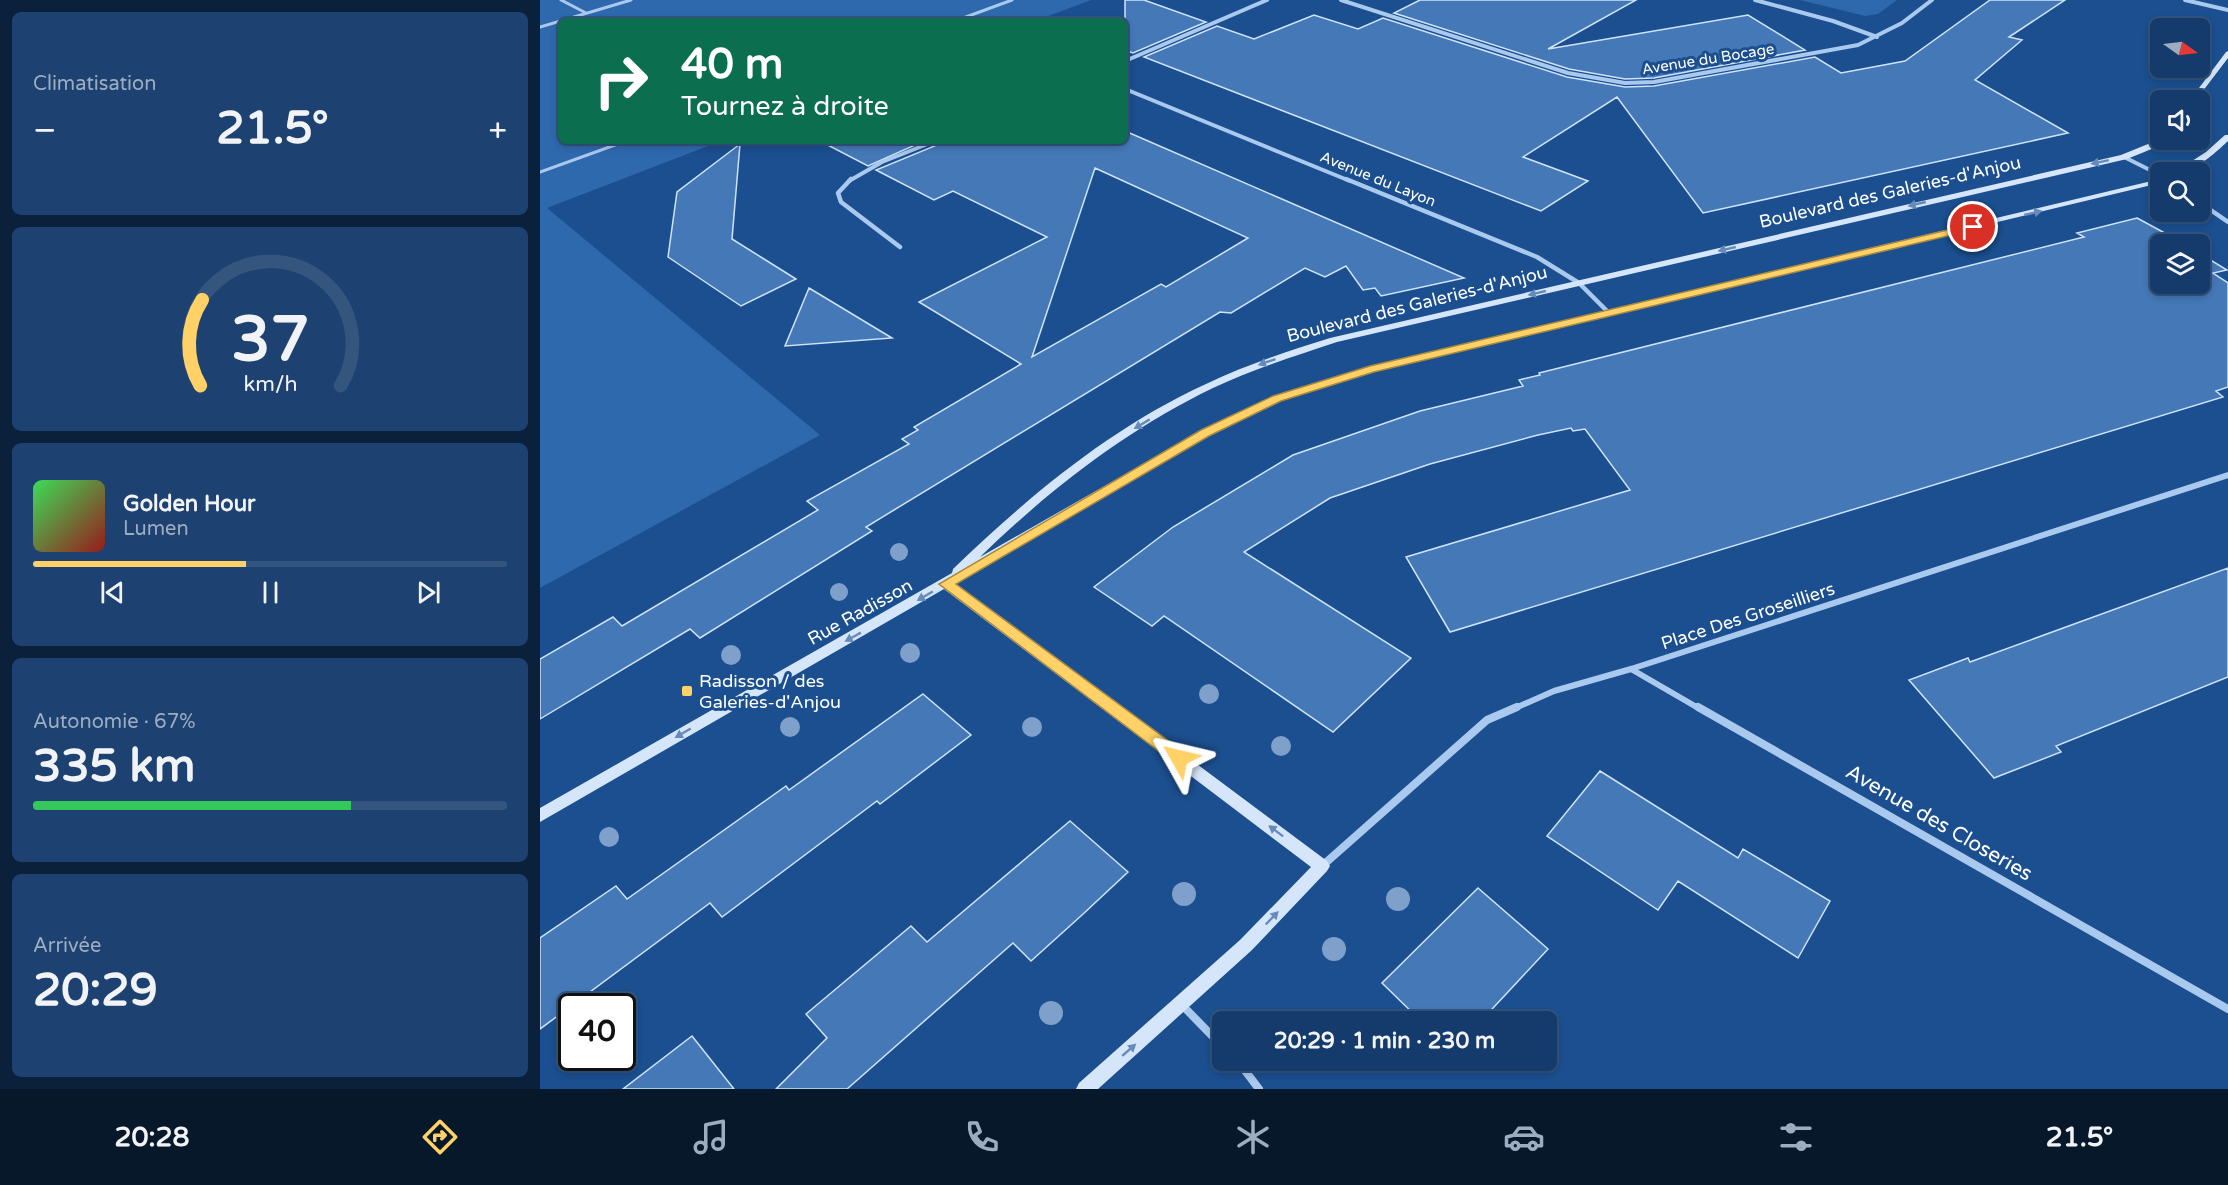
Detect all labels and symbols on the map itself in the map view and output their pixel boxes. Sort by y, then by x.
north arrow [2150,18,2210,78]
street label: Avenue du Bocage [1640,40,1776,78]
street label: Avenue du Layon [1317,148,1439,210]
street label: Boulevard des Galeries-d'Anjou [1757,151,2023,233]
one-way arrow [2090,158,2109,167]
one-way arrow [1908,200,1926,210]
pin [1947,201,1998,252]
one-way arrow [2024,207,2042,217]
one-way arrow [1718,244,1736,254]
street label: Boulevard des Galeries-d'Anjou [1284,261,1550,347]
one-way arrow [1527,289,1546,298]
one-way arrow [1258,357,1276,367]
one-way arrow [1133,419,1150,429]
street label: Rue Radisson [804,574,916,650]
street label: Place Des Groseilliers [1658,578,1838,654]
one-way arrow [916,591,933,601]
one-way arrow [844,632,861,642]
place label: Radisson / des Galeries-d'Anjou [699,670,841,713]
marker: Radisson / des Galeries-d'Anjou [680,684,694,698]
position arrow [1147,726,1211,790]
one-way arrow [674,728,691,738]
street label: Avenue des Closeries [1841,759,2037,887]
one-way arrow [1268,825,1283,837]
one-way arrow [1264,911,1278,925]
speed limit sign: 40 [558,993,636,1071]
one-way arrow [1121,1044,1136,1057]

